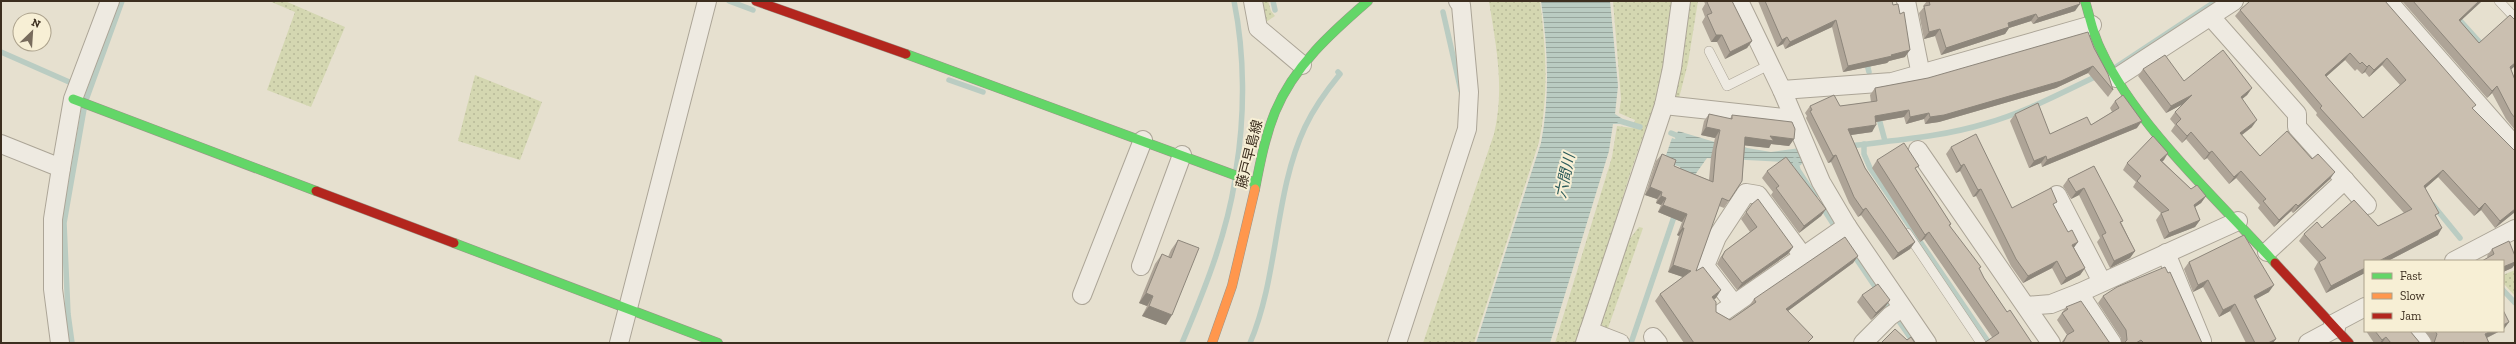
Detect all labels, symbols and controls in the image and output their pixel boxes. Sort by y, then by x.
north arrow [12,12,52,52]
text: N [29,16,43,31]
street label: 藤戸早島線 [1233,118,1266,190]
water label: 六間川 [1552,150,1579,200]
legend [2364,260,2504,332]
text: Fast [2400,269,2423,283]
text: Slow [2400,289,2426,303]
text: Jam [2400,309,2422,323]

